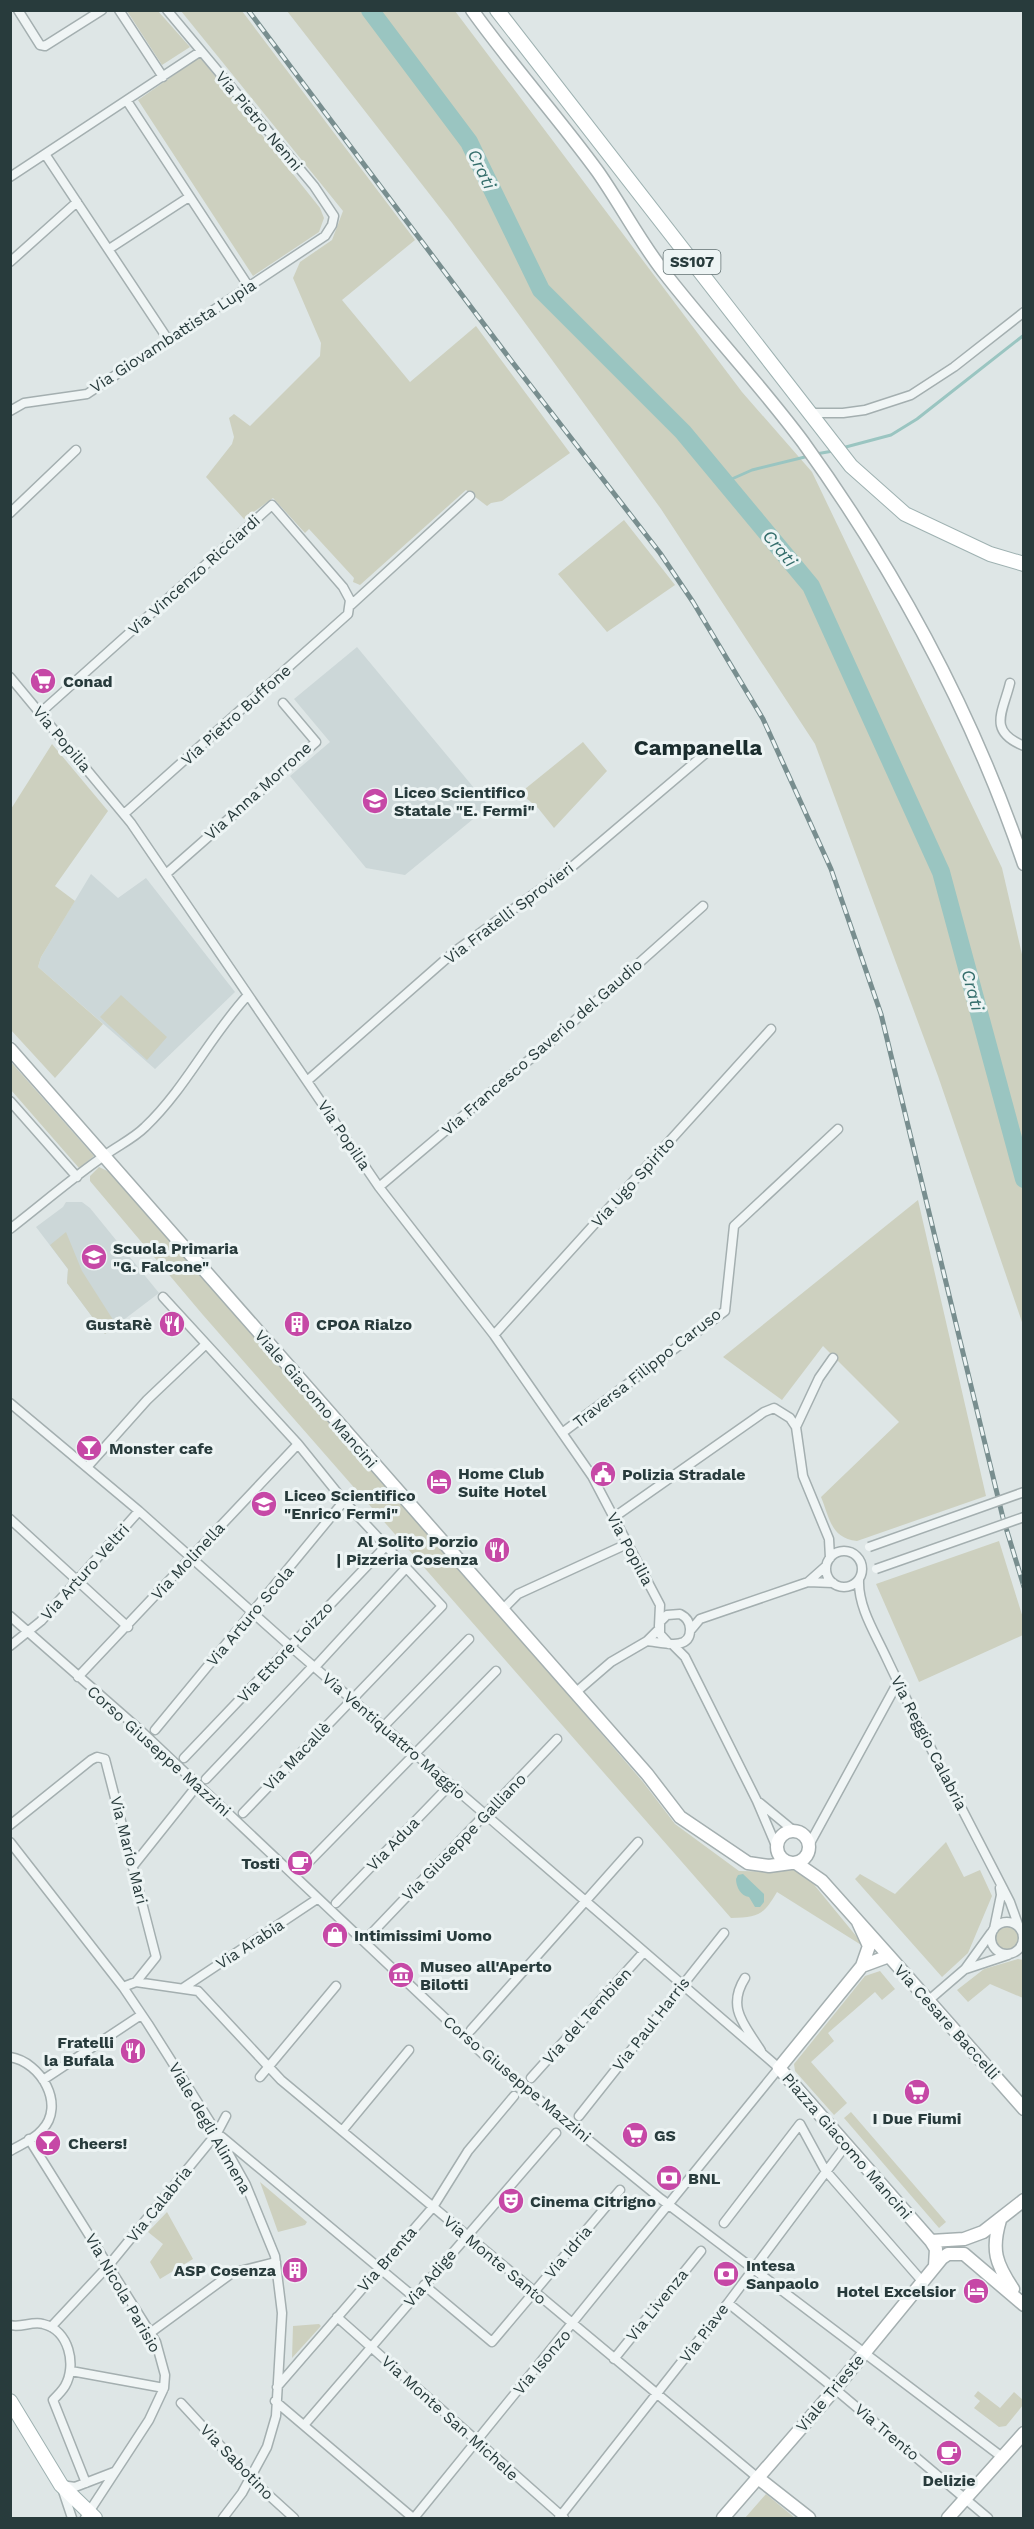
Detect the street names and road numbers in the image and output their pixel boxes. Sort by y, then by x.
street label: Via Pietro Nenni [212,67,306,175]
road number: SS107 [664,250,720,274]
street label: Via Giovambattista Lupia [87,275,259,397]
street label: Via Vincenzo Ricciardi [124,511,264,639]
street label: Via Pietro Buffone [177,661,295,769]
street label: Via Popilia [29,702,95,776]
street label: Via Anna Morrone [201,738,315,844]
street label: Via Fratelli Sprovieri [441,858,577,968]
street label: Via Francesco Saverio del Gaudio [438,955,646,1139]
street label: Via Popilia [314,1096,374,1174]
street label: Via Ugo Spirito [587,1133,679,1231]
street label: Traversa Filippo Caruso [569,1304,725,1432]
street label: Viale Giacomo Mancini [251,1326,381,1472]
street label: Via Popilia [603,1509,657,1589]
street label: Via Molinella [147,1518,229,1604]
street label: Via Arturo Veltri [37,1520,133,1624]
street label: Via Arturo Scola [202,1562,298,1670]
street label: Via Ettore Loizzo [233,1597,337,1707]
street label: Via Ventiquattro Maggio [318,1669,470,1803]
street label: Via Reggio Calabria [887,1673,971,1813]
street label: Corso Giuseppe Mazzini [83,1682,235,1820]
street label: Via Macallè [259,1718,335,1794]
street label: Via Giuseppe Galliano [398,1769,530,1905]
street label: Via Mario Mari [106,1794,152,1906]
street label: Via Adua [363,1813,423,1875]
street label: Via Arabia [212,1915,288,1973]
street label: Via Cesare Baccelli [890,1961,1004,2083]
street label: Via del Tembien [539,1964,635,2068]
street label: Via Paul Harris [609,1973,693,2075]
street label: Corso Giuseppe Mazzini [439,2012,595,2146]
street label: Viale degli Alimena [165,2059,255,2197]
street label: Piazza Giacomo Mancini [778,2069,916,2223]
street label: Via Calabria [122,2162,196,2246]
street label: Via Monte Santo [440,2211,550,2309]
street label: Via Brenta [353,2222,421,2296]
street label: Via Idria [540,2222,596,2282]
street label: Via Nicola Parisio [81,2230,165,2356]
street label: Via Adige [400,2245,460,2311]
street label: Via Livenza [622,2265,692,2345]
street label: Via Piave [676,2300,732,2366]
street label: Via Isonzo [509,2326,575,2398]
street label: Viale Trieste [792,2350,868,2436]
street label: Via Monte San Michele [378,2351,522,2485]
street label: Via Trento [851,2399,923,2465]
street label: Via Sabotino [196,2420,278,2504]

